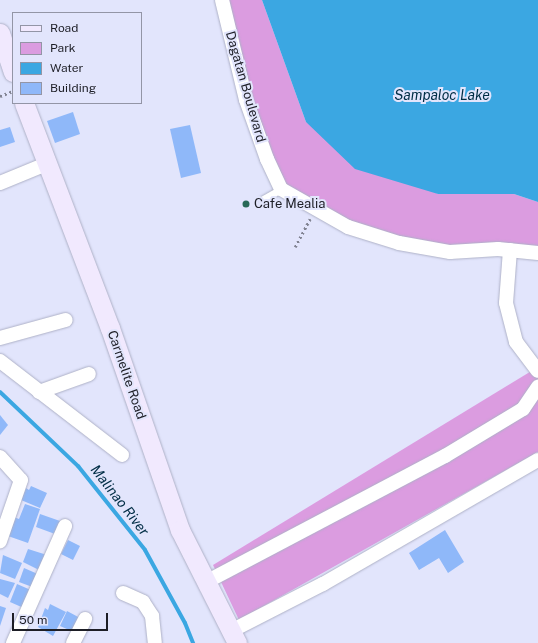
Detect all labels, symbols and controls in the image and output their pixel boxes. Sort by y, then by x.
legend [12,12,142,104]
text: Road [50,21,78,35]
street label: Dagatan Boulevard [222,30,268,144]
text: Park [50,41,76,55]
text: Water [50,61,83,75]
text: Building [50,81,96,95]
water label: Sampaloc Lake [394,87,490,103]
place label: Cafe Mealia [254,196,326,212]
marker: Cafe Mealia [241,199,251,209]
street label: Carmelite Road [103,328,149,422]
water label: Malinao River [87,461,153,539]
scale bar [14,605,110,631]
text: 50 m [19,613,47,627]

